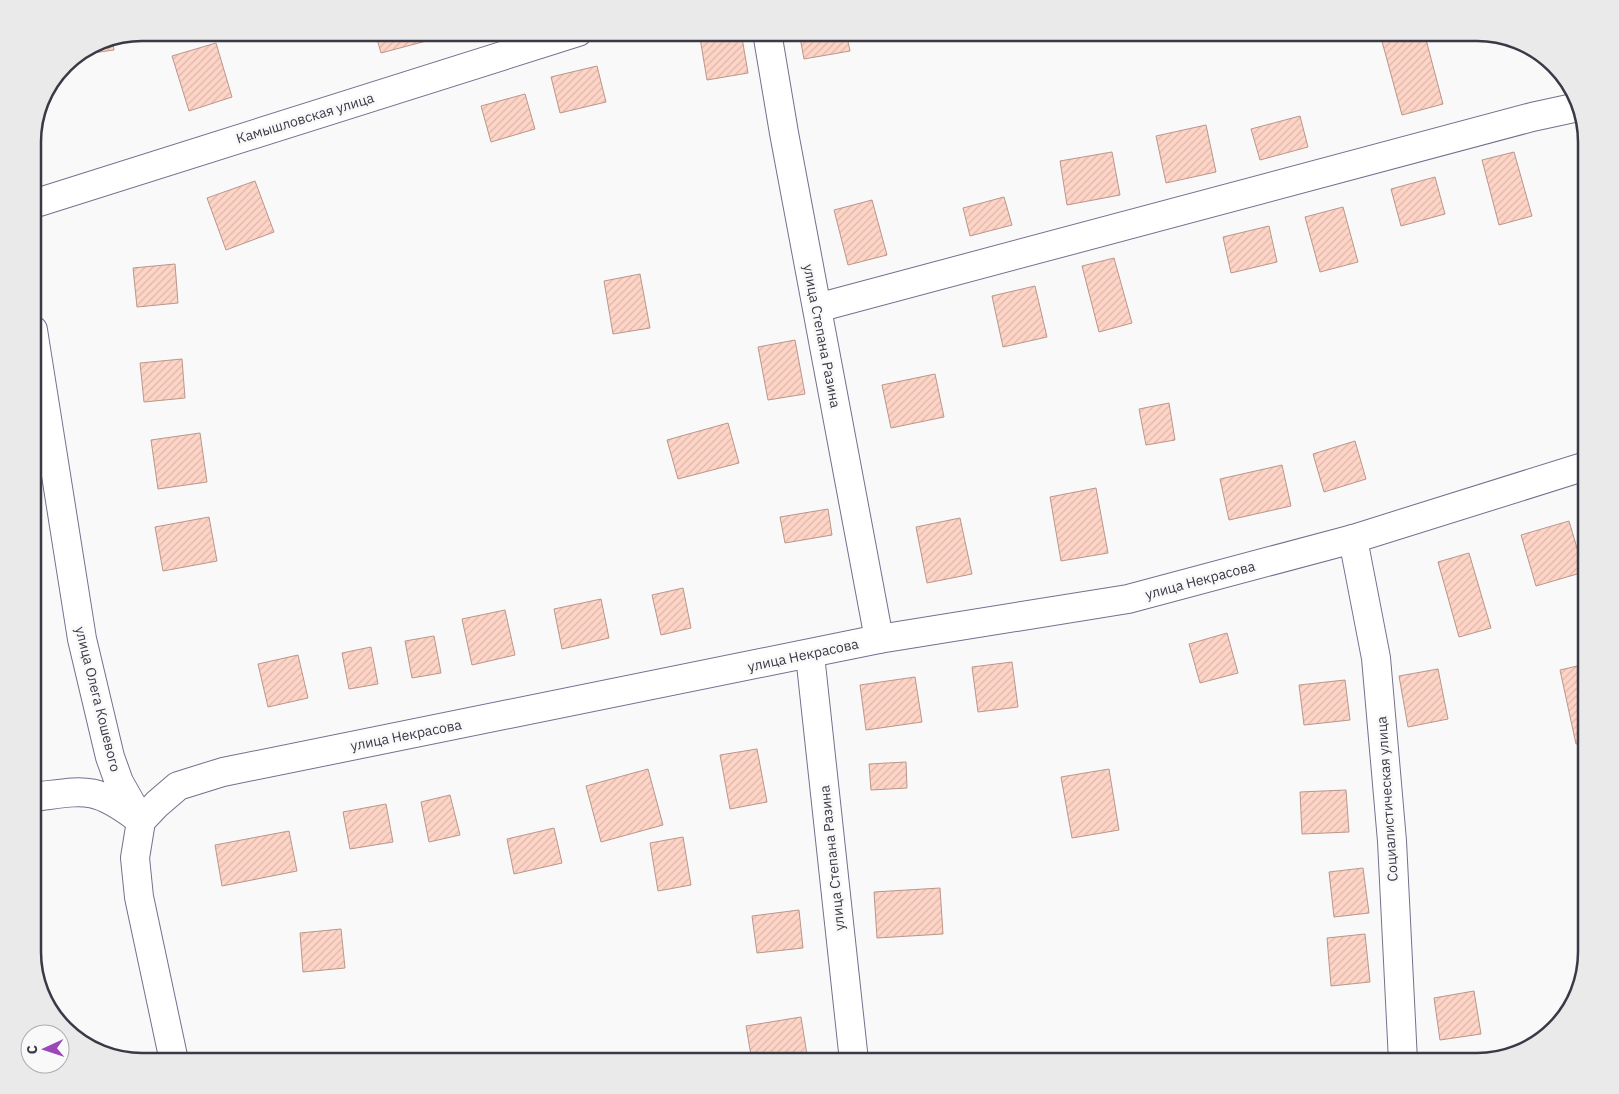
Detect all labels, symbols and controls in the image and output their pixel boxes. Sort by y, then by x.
street label: Камышловская улица [234,88,376,148]
street label: улица Степана Разина [799,263,845,410]
street label: улица Некрасова [1143,557,1257,603]
street label: улица Олега Кошевого [71,625,125,774]
street label: улица Некрасова [746,634,861,676]
street label: улица Некрасова [349,715,464,755]
street label: Социалистическая улица [1372,715,1402,882]
street label: улица Степана Разина [815,784,849,932]
north arrow [20,1024,70,1074]
text: С [23,1045,41,1055]

